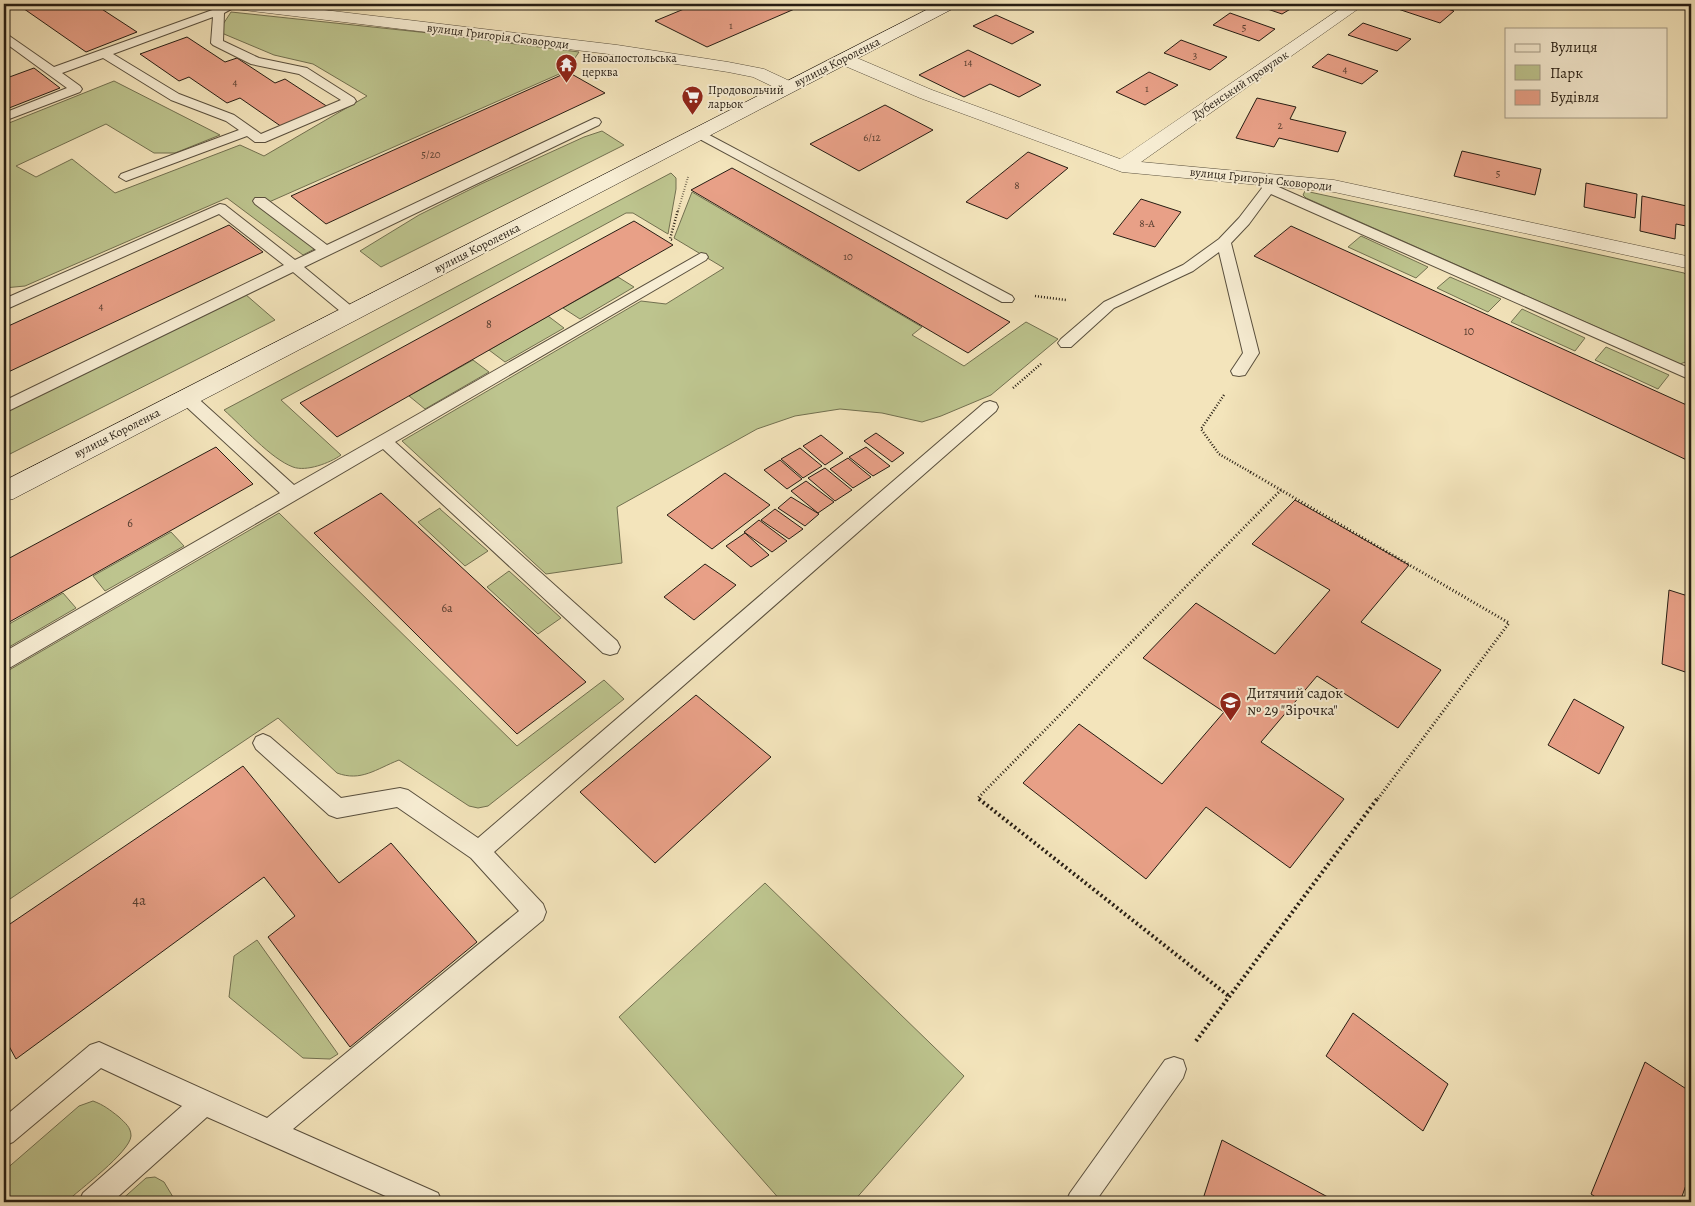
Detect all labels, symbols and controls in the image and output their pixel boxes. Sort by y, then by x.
house number: 1 [729,18,733,33]
street label: вулиця Григорія Сковороди [426,19,570,53]
house number: 5 [1242,20,1247,35]
legend [1505,28,1668,118]
street label: вулиця Короленка [791,33,883,91]
text: Вулиця [1550,37,1597,57]
street label: Дубенський провулок [1188,47,1292,123]
house number: 3 [1193,48,1197,63]
place label: Новоапостольська церква [582,50,677,80]
temple icon: Новоапостольська церква [554,53,578,84]
house number: 14 [964,55,972,70]
house number: 4 [1343,62,1348,77]
text: Парк [1550,63,1583,83]
house number: 4 [233,75,238,90]
house number: 1 [1145,81,1149,96]
place label: Продовольчий ларьок [708,82,784,112]
supermarket icon: Продовольчий ларьок [680,85,704,116]
text: Будівля [1550,87,1599,107]
house number: 2 [1277,118,1283,133]
house number: 6/12 [863,130,881,145]
house number: 5/20 [421,147,441,162]
street label: вулиця Григорія Сковороди [1189,164,1333,194]
house number: 5 [1496,166,1501,181]
house number: 8 [1014,178,1020,193]
house number: 8-А [1139,216,1155,231]
street label: вулиця Короленка [431,219,523,277]
house number: 10 [843,249,853,264]
house number: 4 [99,299,104,314]
house number: 8 [486,316,492,332]
house number: 10 [1464,323,1474,339]
street label: вулиця Короленка [71,404,163,462]
house number: 6 [127,515,133,531]
house number: 6а [441,600,453,616]
place label: Дитячий садок № 29 "Зірочка" [1247,683,1343,720]
school or university icon: Дитячий садок № 29 "Зірочка" [1219,690,1243,721]
house number: 4а [132,890,146,910]

